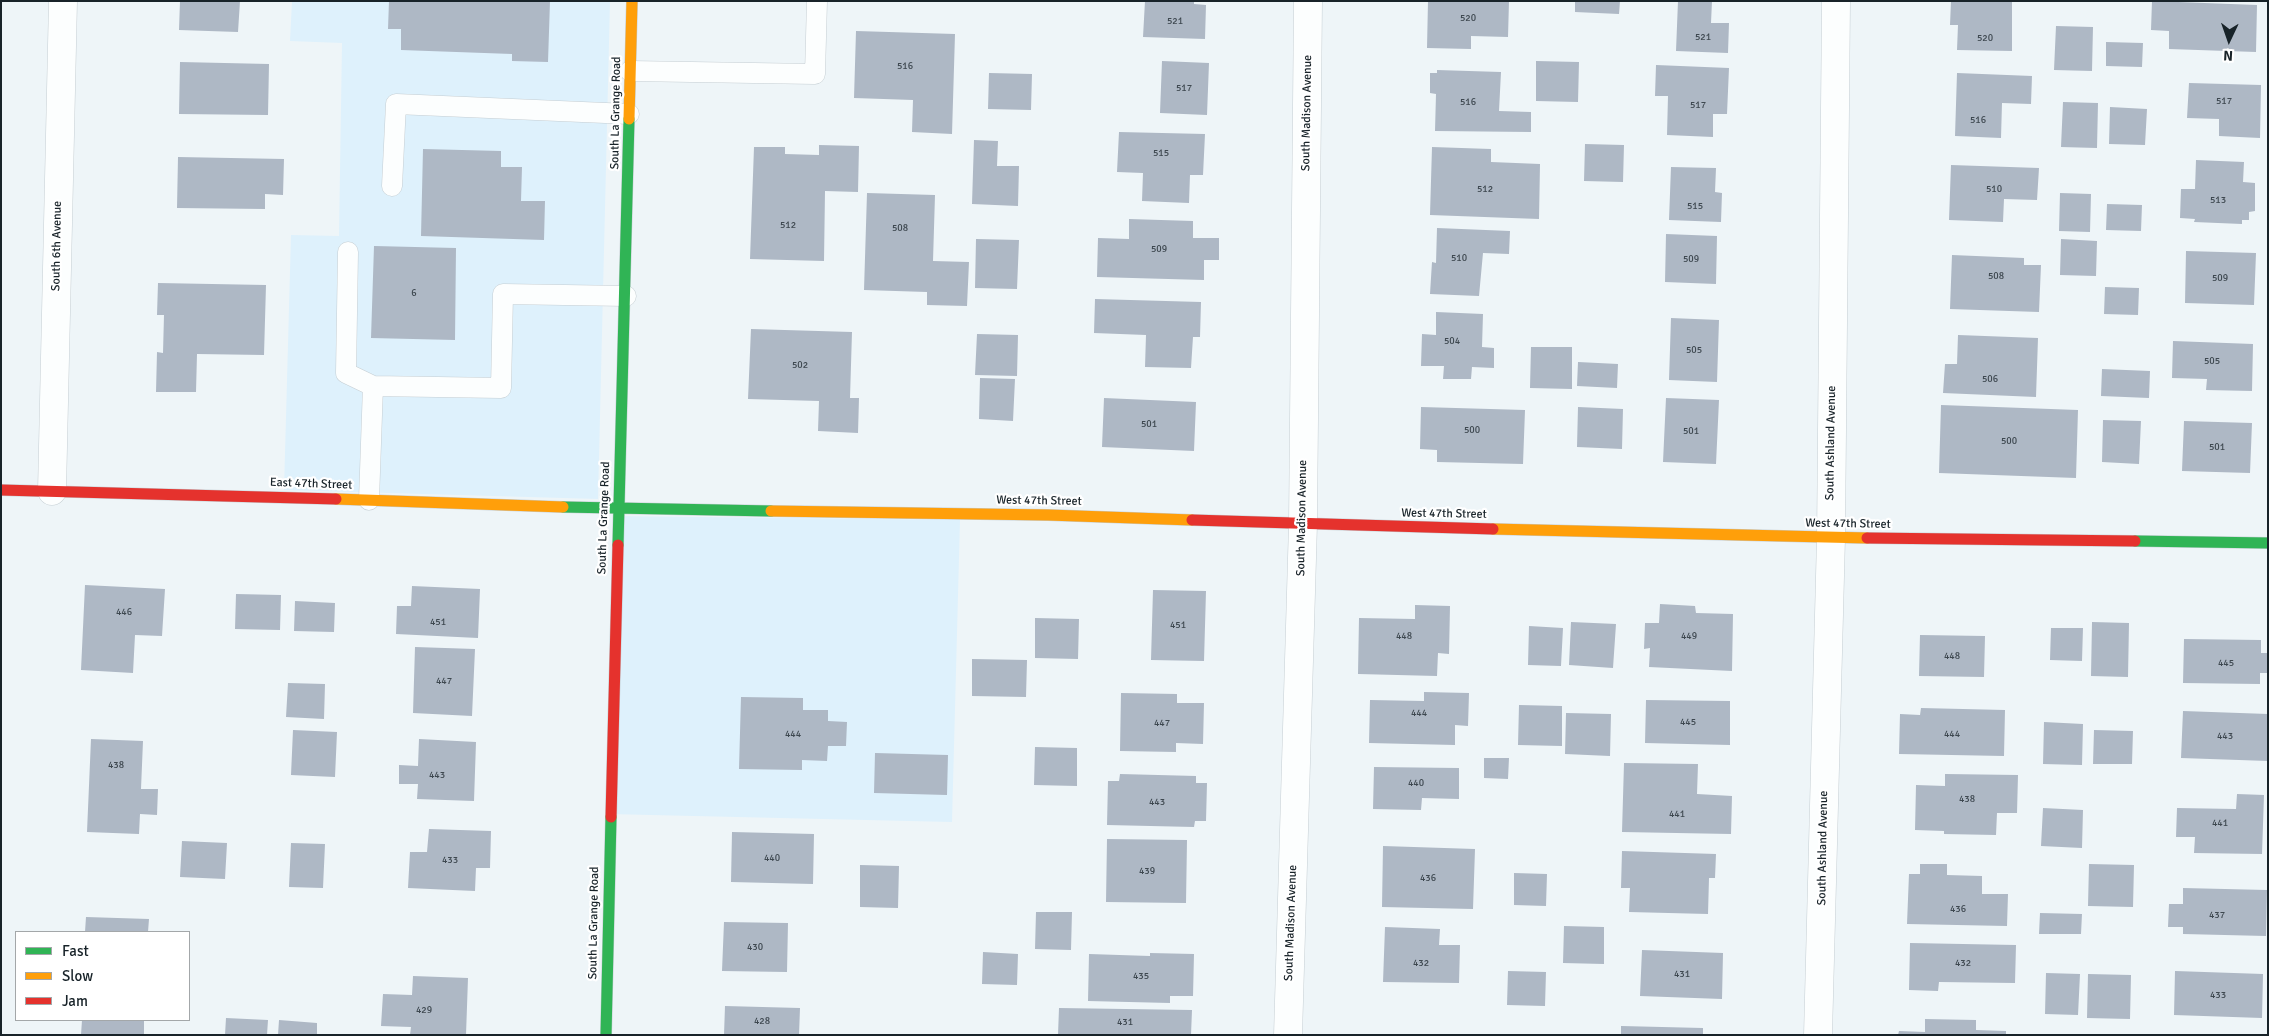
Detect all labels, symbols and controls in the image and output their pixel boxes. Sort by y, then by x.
house number: 520 [1460,12,1476,24]
house number: 521 [1167,15,1183,27]
north arrow [2204,15,2254,65]
house number: 521 [1695,31,1711,43]
house number: 520 [1977,32,1993,44]
text: N [2223,47,2234,64]
street label: South Madison Avenue [1299,55,1315,171]
street label: South La Grange Road [608,56,624,170]
house number: 516 [897,60,913,72]
house number: 517 [1176,82,1192,94]
house number: 517 [2216,95,2232,107]
house number: 516 [1460,96,1476,108]
house number: 517 [1690,99,1706,111]
house number: 516 [1970,114,1986,126]
house number: 515 [1153,147,1169,159]
house number: 512 [1477,183,1493,195]
house number: 510 [1986,183,2002,195]
house number: 513 [2210,194,2226,206]
house number: 515 [1687,200,1703,212]
street label: South 6th Avenue [49,201,65,291]
house number: 512 [780,219,796,231]
house number: 508 [892,222,908,234]
house number: 509 [1151,243,1167,255]
house number: 510 [1451,252,1467,264]
house number: 509 [1683,253,1699,265]
house number: 508 [1988,270,2004,282]
house number: 509 [2212,272,2228,284]
house number: 6 [411,287,417,299]
house number: 504 [1444,335,1460,347]
house number: 505 [1686,344,1702,356]
house number: 505 [2204,355,2220,367]
house number: 502 [792,359,808,371]
house number: 506 [1982,373,1998,385]
street label: South Ashland Avenue [1823,386,1839,500]
house number: 501 [1141,418,1157,430]
house number: 500 [1464,424,1480,436]
house number: 501 [1683,425,1699,437]
house number: 500 [2001,435,2017,447]
house number: 501 [2209,441,2225,453]
street label: South Madison Avenue [1294,460,1310,576]
street label: South La Grange Road [595,461,613,575]
street label: East 47th Street [270,475,352,493]
street label: West 47th Street [996,493,1082,509]
street label: West 47th Street [1401,506,1487,522]
street label: West 47th Street [1805,516,1891,532]
house number: 446 [116,606,132,618]
house number: 451 [430,616,446,628]
house number: 451 [1170,619,1186,631]
house number: 448 [1396,630,1412,642]
house number: 449 [1681,630,1697,642]
house number: 448 [1944,650,1960,662]
house number: 445 [2218,657,2234,669]
house number: 447 [436,675,452,687]
house number: 444 [1411,707,1427,719]
house number: 445 [1680,716,1696,728]
house number: 447 [1154,717,1170,729]
house number: 444 [785,728,801,740]
house number: 444 [1944,728,1960,740]
house number: 443 [2217,730,2233,742]
house number: 438 [108,759,124,771]
house number: 443 [429,769,445,781]
house number: 440 [1408,777,1424,789]
street label: South Ashland Avenue [1815,791,1831,905]
house number: 438 [1959,793,1975,805]
house number: 443 [1149,796,1165,808]
house number: 441 [1669,808,1685,820]
house number: 441 [2212,817,2228,829]
house number: 440 [764,852,780,864]
house number: 433 [442,854,458,866]
house number: 439 [1139,865,1155,877]
street label: South Madison Avenue [1282,865,1300,981]
street label: South La Grange Road [586,866,602,980]
house number: 436 [1420,872,1436,884]
house number: 436 [1950,903,1966,915]
house number: 437 [2209,909,2225,921]
legend [15,931,190,1021]
house number: 430 [747,941,763,953]
text: Fast [62,942,89,960]
house number: 432 [1413,957,1429,969]
house number: 432 [1955,957,1971,969]
text: Slow [62,967,93,985]
house number: 431 [1674,968,1690,980]
house number: 435 [1133,970,1149,982]
house number: 433 [2210,989,2226,1001]
text: Jam [62,992,88,1010]
house number: 429 [416,1004,432,1016]
house number: 428 [754,1015,770,1027]
house number: 431 [1117,1016,1133,1028]

